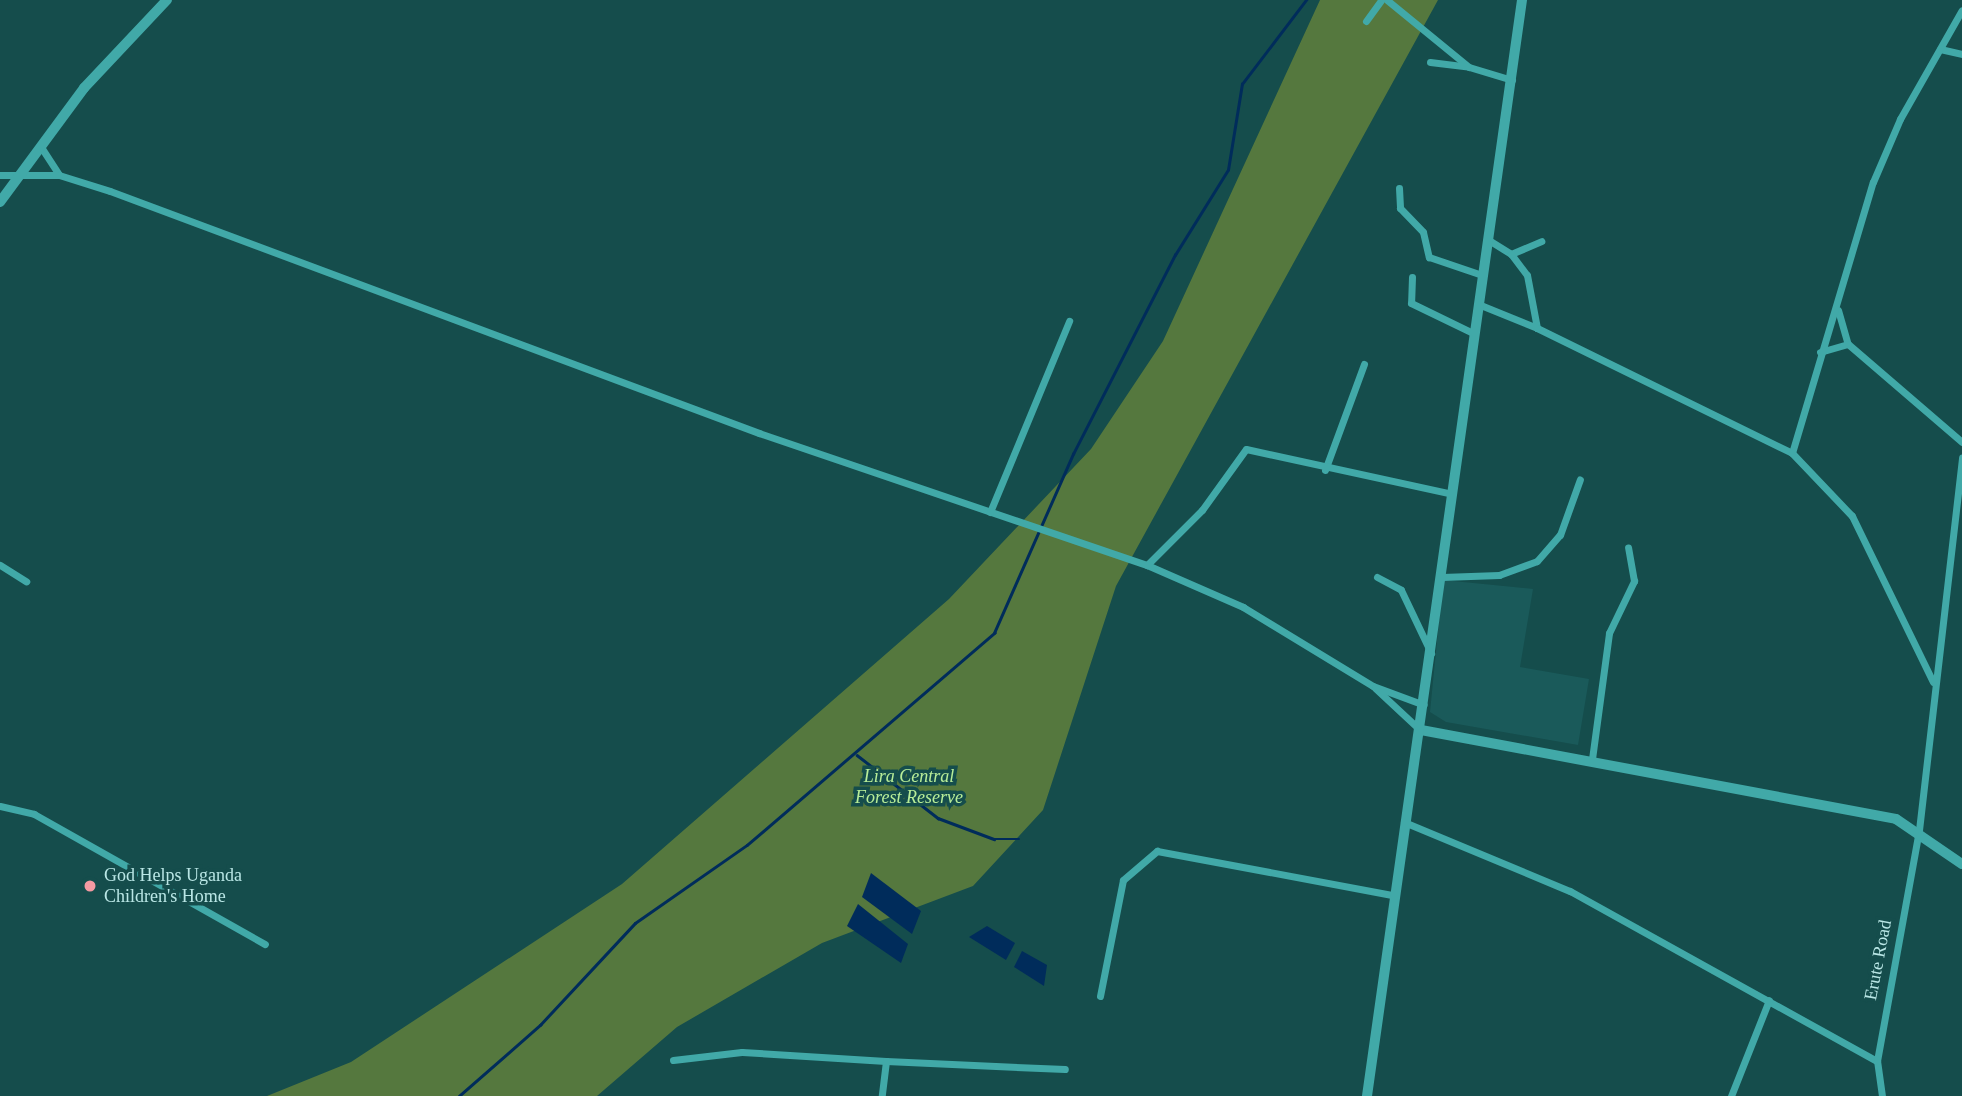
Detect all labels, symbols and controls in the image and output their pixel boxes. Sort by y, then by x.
park label: Lira Central Forest Reserve [855,766,963,808]
place label: God Helps Uganda Children's Home [104,865,242,908]
marker: God Helps Uganda Children's Home [82,878,98,894]
street label: Erute Road [1860,918,1896,1002]

